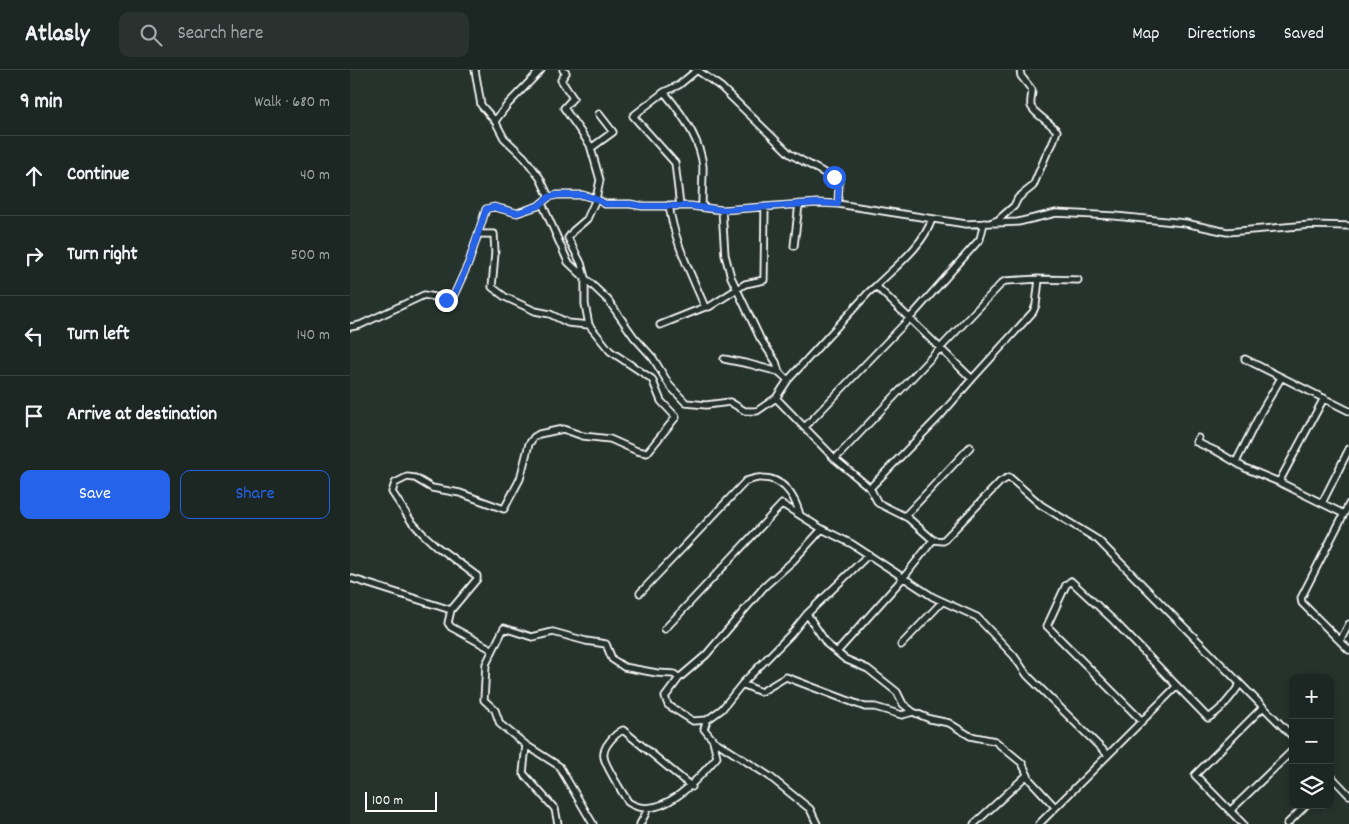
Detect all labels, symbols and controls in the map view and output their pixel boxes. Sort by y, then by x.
search box [119,12,469,57]
text: Atlasly [25,18,89,52]
icon: search [137,21,165,49]
text: Search here [177,21,263,48]
text: Map [1132,22,1159,47]
text: Directions [1187,22,1256,47]
text: Saved [1284,22,1324,47]
text: 9 min [20,88,62,118]
text: Walk · 680 m [254,91,330,114]
icon: ahead [20,162,48,190]
text: Continue [67,162,129,189]
text: 40 m [300,164,330,187]
route start [823,166,846,189]
icon: right [20,242,48,270]
text: Turn right [67,242,138,269]
text: 500 m [290,244,330,267]
route end [435,289,458,312]
icon: left [20,322,48,350]
text: Turn left [67,322,130,349]
text: 140 m [296,324,330,347]
icon: arrive [20,402,48,430]
text: Arrive at destination [67,402,217,429]
button: Save [20,470,170,519]
button: Share [180,470,330,519]
map controls [1289,674,1334,809]
button: + [1289,674,1334,719]
button: − [1289,719,1334,764]
button: layers [1289,764,1334,809]
scale bar [365,789,438,812]
text: 100 m [372,791,403,811]

